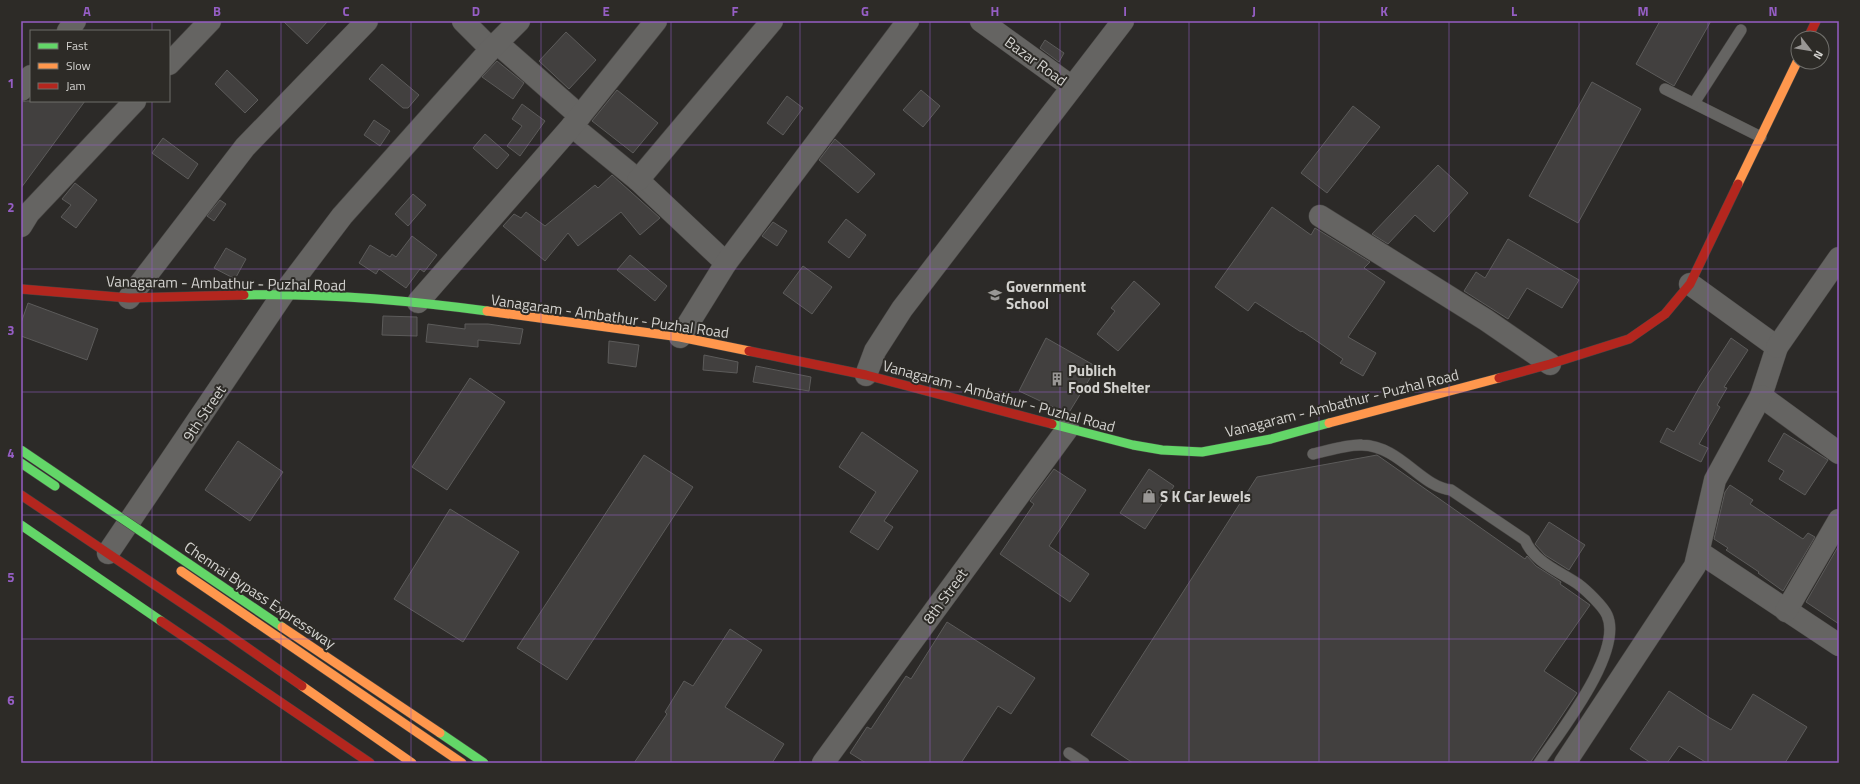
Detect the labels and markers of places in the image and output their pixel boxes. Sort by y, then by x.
place label: Government School [1006,275,1086,315]
school or university icon: Government School [987,287,1003,303]
place label: Publich Food Shelter [1068,359,1150,399]
building icon: Publich Food Shelter [1049,371,1065,387]
place label: S K Car Jewels [1160,485,1251,508]
shop icon: S K Car Jewels [1141,488,1157,504]

